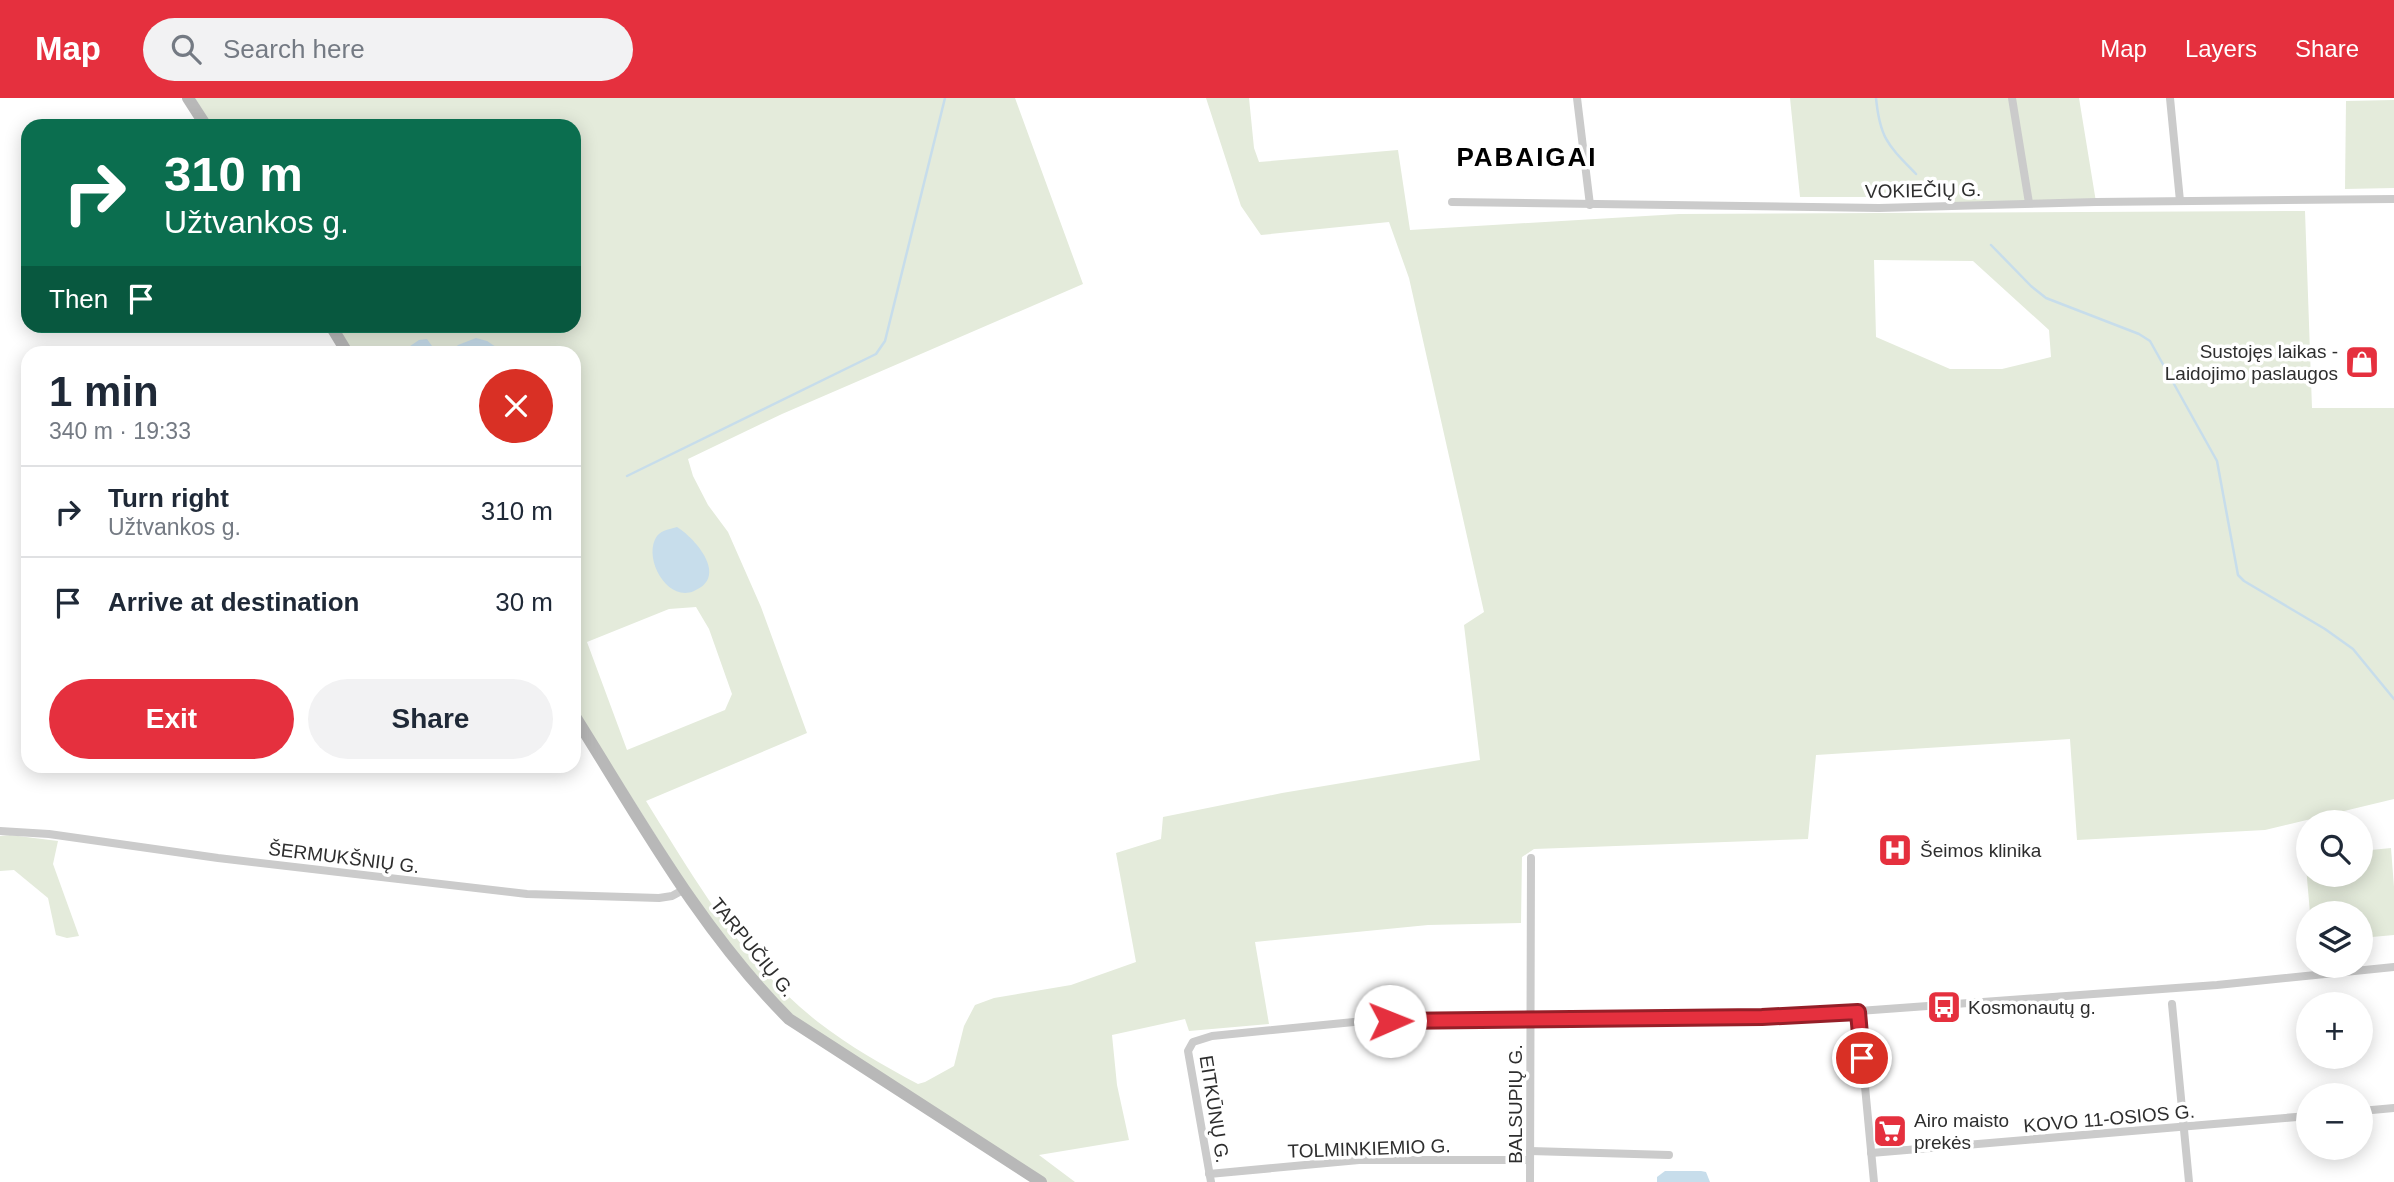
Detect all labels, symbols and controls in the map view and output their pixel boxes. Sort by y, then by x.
search box [143,18,633,81]
text: Map [35,30,101,67]
icon: search [167,30,205,68]
text: Search here [223,34,365,64]
text: Map [2100,35,2147,62]
text: Layers [2185,35,2257,62]
text: Share [2295,35,2359,62]
district label: PABAIGAI [1456,142,1598,172]
icon: right [49,147,140,238]
text: 310 m [164,147,303,201]
street label: VOKIEČIŲ G. [1865,179,1981,202]
text: Užtvankos g. [164,204,349,240]
icon: arrive [122,280,160,318]
text: Then [49,284,108,314]
place label: Sustojęs laikas - Laidojimo paslaugos [2165,341,2338,384]
shop icon: Sustojęs laikas - Laidojimo paslaugos [2343,343,2381,381]
text: 1 min [49,368,159,415]
button: close [479,369,553,443]
text: 340 m · 19:33 [49,418,191,444]
text: Turn right [108,483,229,513]
icon: right [49,493,87,531]
text: 310 m [481,496,553,526]
text: Užtvankos g. [108,514,241,540]
icon: arrive [49,584,87,622]
text: Arrive at destination [108,587,359,617]
text: 30 m [495,587,553,617]
button: Exit [49,679,294,759]
button: Share [308,679,553,759]
map controls [2296,810,2373,1160]
button: search [2296,810,2373,887]
hospital icon: Šeimos klinika [1876,831,1914,869]
street label: ŠERMUKŠNIŲ G. [267,838,421,877]
place label: Šeimos klinika [1920,840,2042,861]
street label: TARPUČIŲ G. [706,894,799,1001]
button: layers [2296,901,2373,978]
position arrow [1353,984,1427,1058]
bus stop icon: Kosmonautų g. [1925,988,1963,1026]
button: + [2296,992,2373,1069]
place label: Kosmonautų g. [1968,997,2096,1018]
pin [1832,1028,1892,1088]
icon: arrive [1843,1039,1881,1077]
street label: BALSUPIŲ G. [1505,1044,1526,1164]
street label: EITKŪNŲ G. [1196,1054,1233,1164]
button: − [2296,1083,2373,1160]
street label: KOVO 11-OSIOS G. [2023,1101,2196,1136]
place label: Airo maisto prekės [1914,1110,2009,1153]
supermarket icon: Airo maisto prekės [1871,1112,1909,1150]
street label: TOLMINKIEMIO G. [1287,1135,1451,1162]

